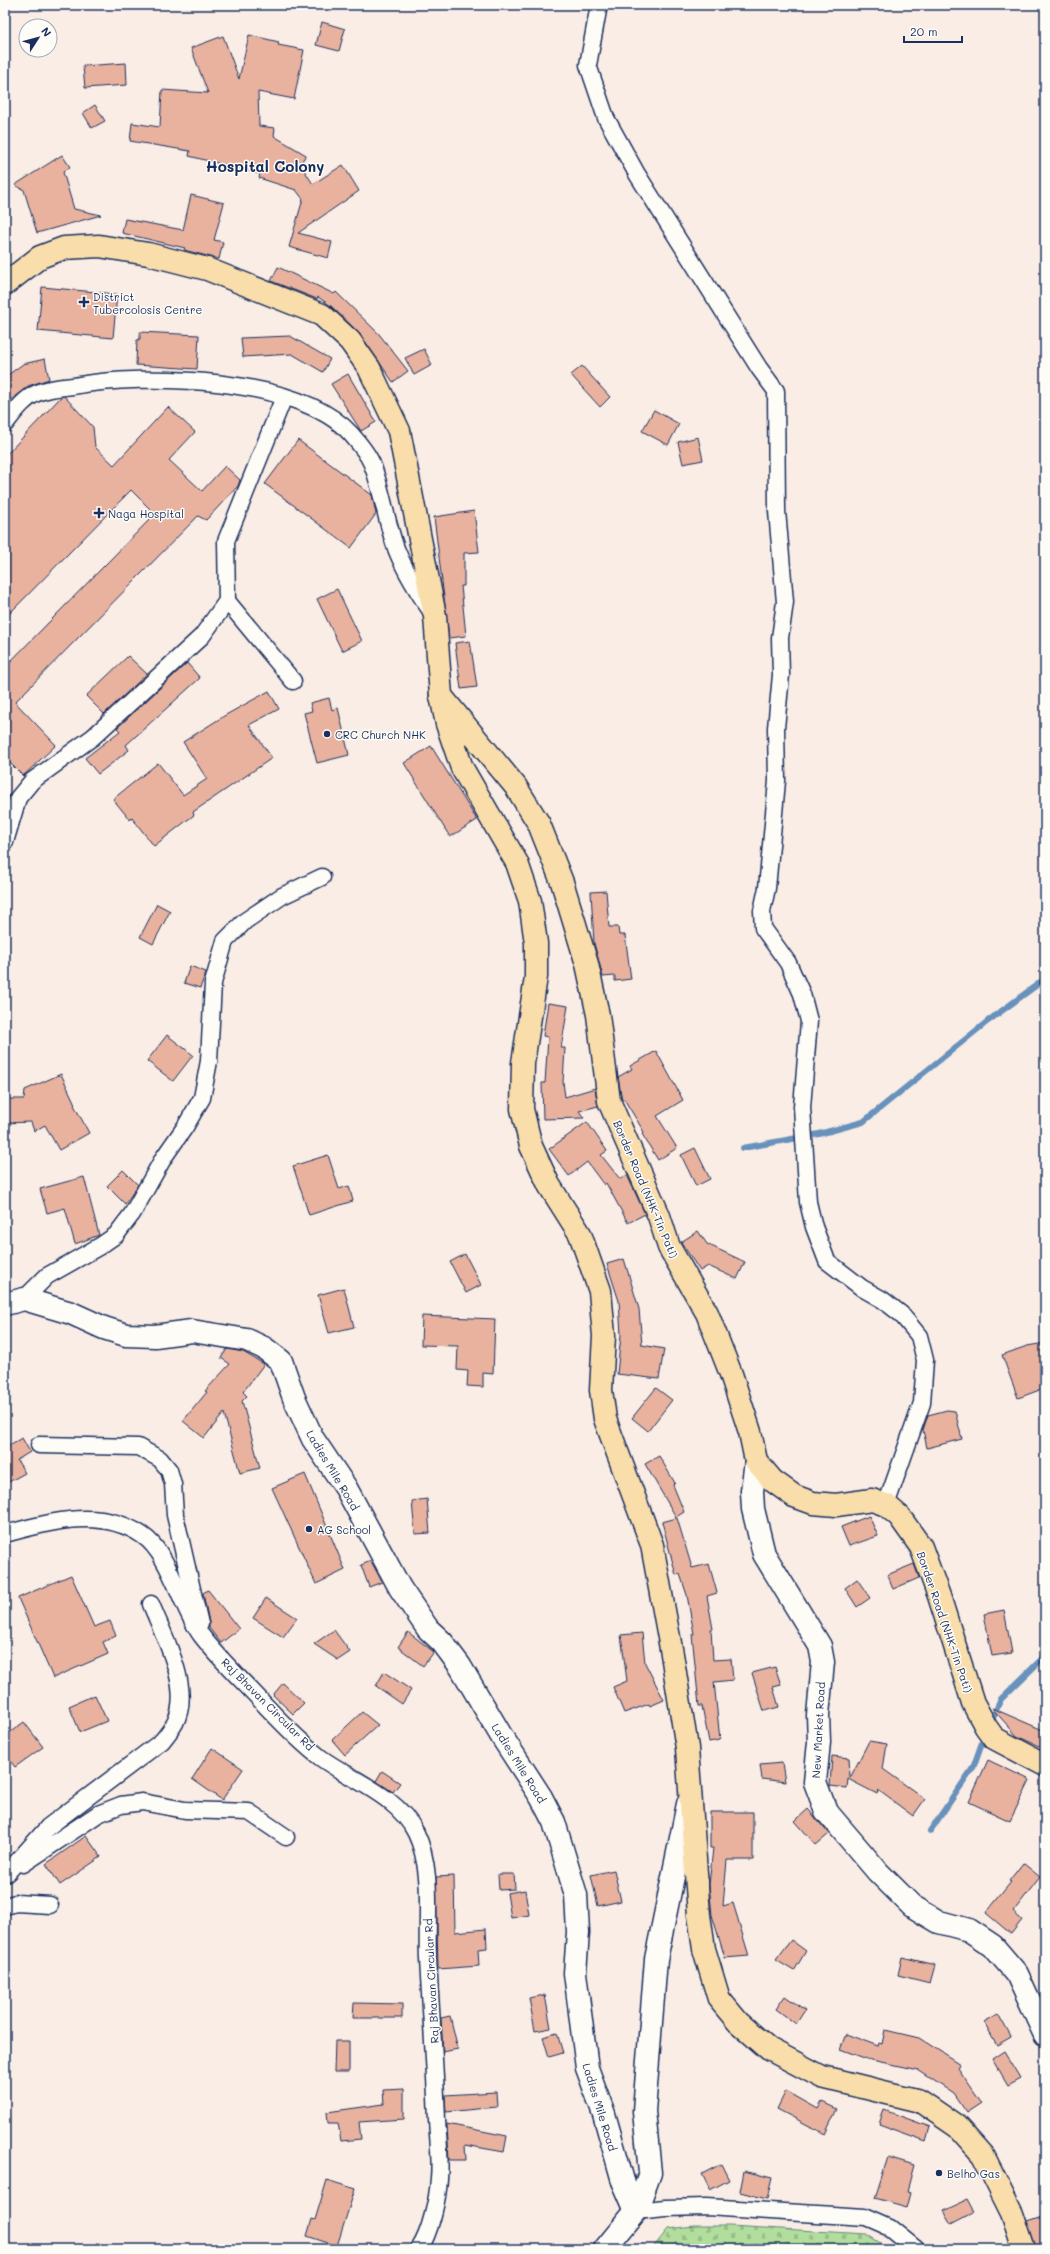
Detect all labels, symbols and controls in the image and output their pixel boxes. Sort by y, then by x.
north arrow [18,18,58,58]
scale bar [904,18,962,44]
text: 20 m [910,23,938,39]
text: N [38,24,55,40]
district label: Hospital Colony [206,156,324,176]
place label: District Tubercolosis Centre [93,289,202,317]
marker: District Tubercolosis Centre [78,296,90,308]
place label: Naga Hospital [108,506,184,521]
marker: Naga Hospital [93,507,105,519]
place label: CRC Church NHK [335,727,426,742]
marker: CRC Church NHK [322,729,332,739]
street label: Border Road (NHK-Tin Pati) [610,1118,682,1260]
street label: Ladies Mile Road [303,1427,363,1513]
place label: AG School [317,1522,371,1537]
marker: AG School [304,1524,314,1534]
street label: Border Road (NHK-Tin Pati) [914,1549,976,1695]
street label: Raj Bhavan Circular Rd [218,1654,318,1754]
street label: New Market Road [808,1681,828,1779]
street label: Ladies Mile Road [488,1720,550,1806]
street label: Raj Bhavan Circular Rd [420,1918,442,2044]
street label: Ladies Mile Road [579,2061,621,2153]
place label: Belho Gas [947,2166,1000,2181]
marker: Belho Gas [934,2168,944,2178]

